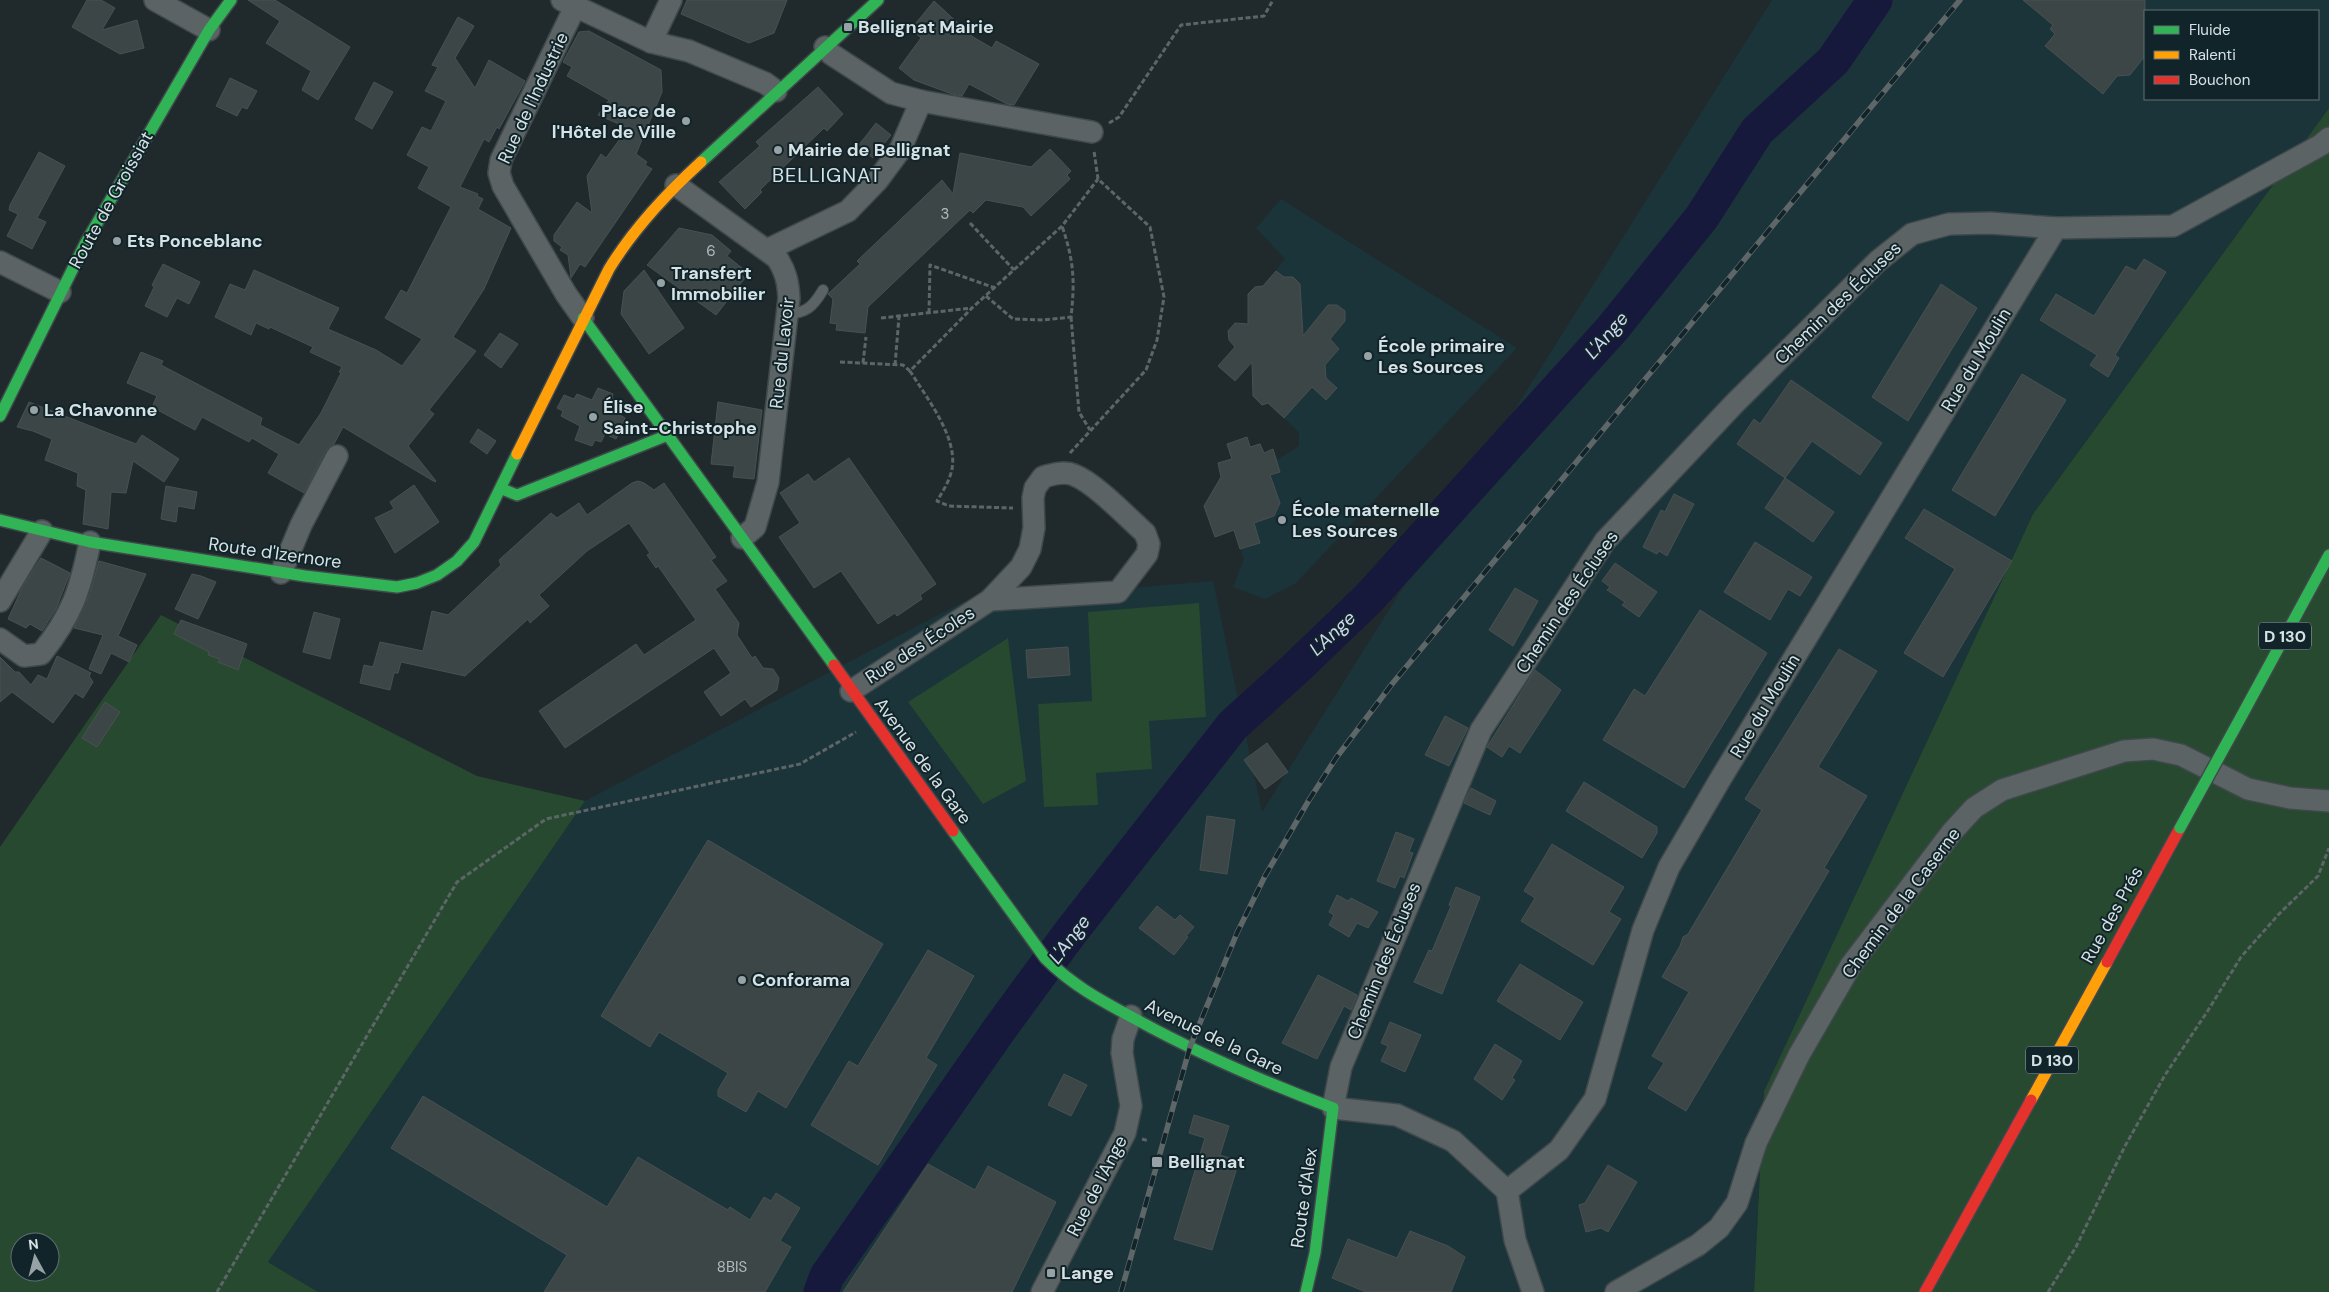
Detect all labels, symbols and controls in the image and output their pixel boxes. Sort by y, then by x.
legend [2144,10,2319,100]
place label: Bellignat Mairie [858,15,994,39]
text: Fluide [2189,20,2231,40]
marker: Bellignat Mairie [842,21,854,33]
street label: Rue de l'Industrie [492,28,574,168]
text: Ralenti [2189,45,2236,65]
text: Bouchon [2189,70,2250,90]
place label: Place de l'Hôtel de Ville [552,99,676,144]
marker: Place de l'Hôtel de Ville [680,115,692,127]
street label: Route de Groissiat [63,127,159,273]
place label: Mairie de Bellignat [788,138,951,162]
marker: Mairie de Bellignat [772,144,784,156]
district label: BELLIGNAT [772,162,882,188]
house number: 3 [941,204,949,224]
place label: Ets Ponceblanc [127,229,263,253]
marker: Ets Ponceblanc [111,235,123,247]
street label: Chemin des Écluses [1769,236,1907,370]
house number: 6 [706,241,716,261]
place label: Transfert Immobilier [671,261,765,306]
marker: Transfert Immobilier [655,277,667,289]
street label: Rue du Lavoir [764,296,800,410]
street label: Rue du Moulin [1936,304,2016,416]
water label: L'Ange [1579,306,1634,364]
place label: École primaire Les Sources [1378,334,1505,379]
marker: École primaire Les Sources [1362,350,1374,362]
place label: Élise Saint-Christophe [603,395,757,440]
place label: La Chavonne [44,398,157,422]
marker: La Chavonne [28,404,40,416]
marker: Élise Saint-Christophe [587,411,599,423]
place label: École maternelle Les Sources [1292,498,1440,543]
marker: École maternelle Les Sources [1276,514,1288,526]
street label: Chemin des Écluses [1510,526,1624,678]
street label: Route d'Izernore [207,532,343,574]
street label: Rue des Écoles [861,601,979,689]
water label: L'Ange [1304,605,1361,661]
road number: D 130 [2259,622,2311,650]
street label: Rue du Moulin [1725,650,1805,762]
street label: Avenue de la Gare [869,693,977,829]
street label: Chemin de la Caserne [1836,823,1966,983]
street label: Rue des Prés [2075,862,2149,968]
street label: Chemin des Écluses [1342,879,1426,1043]
water label: L'Ange [1043,910,1096,969]
place label: Conforama [752,968,850,992]
marker: Conforama [736,974,748,986]
street label: Avenue de la Gare [1141,993,1287,1081]
road number: D 130 [2026,1046,2078,1074]
street label: Rue de l'Ange [1061,1131,1133,1241]
street label: Route d'Alex [1285,1146,1323,1250]
place label: Bellignat [1168,1150,1245,1174]
marker: Bellignat [1150,1155,1164,1169]
north arrow [10,1232,60,1282]
text: N [27,1235,40,1254]
house number: 8BIS [717,1257,747,1277]
place label: Lange [1061,1261,1114,1285]
marker: Lange [1045,1267,1057,1279]

